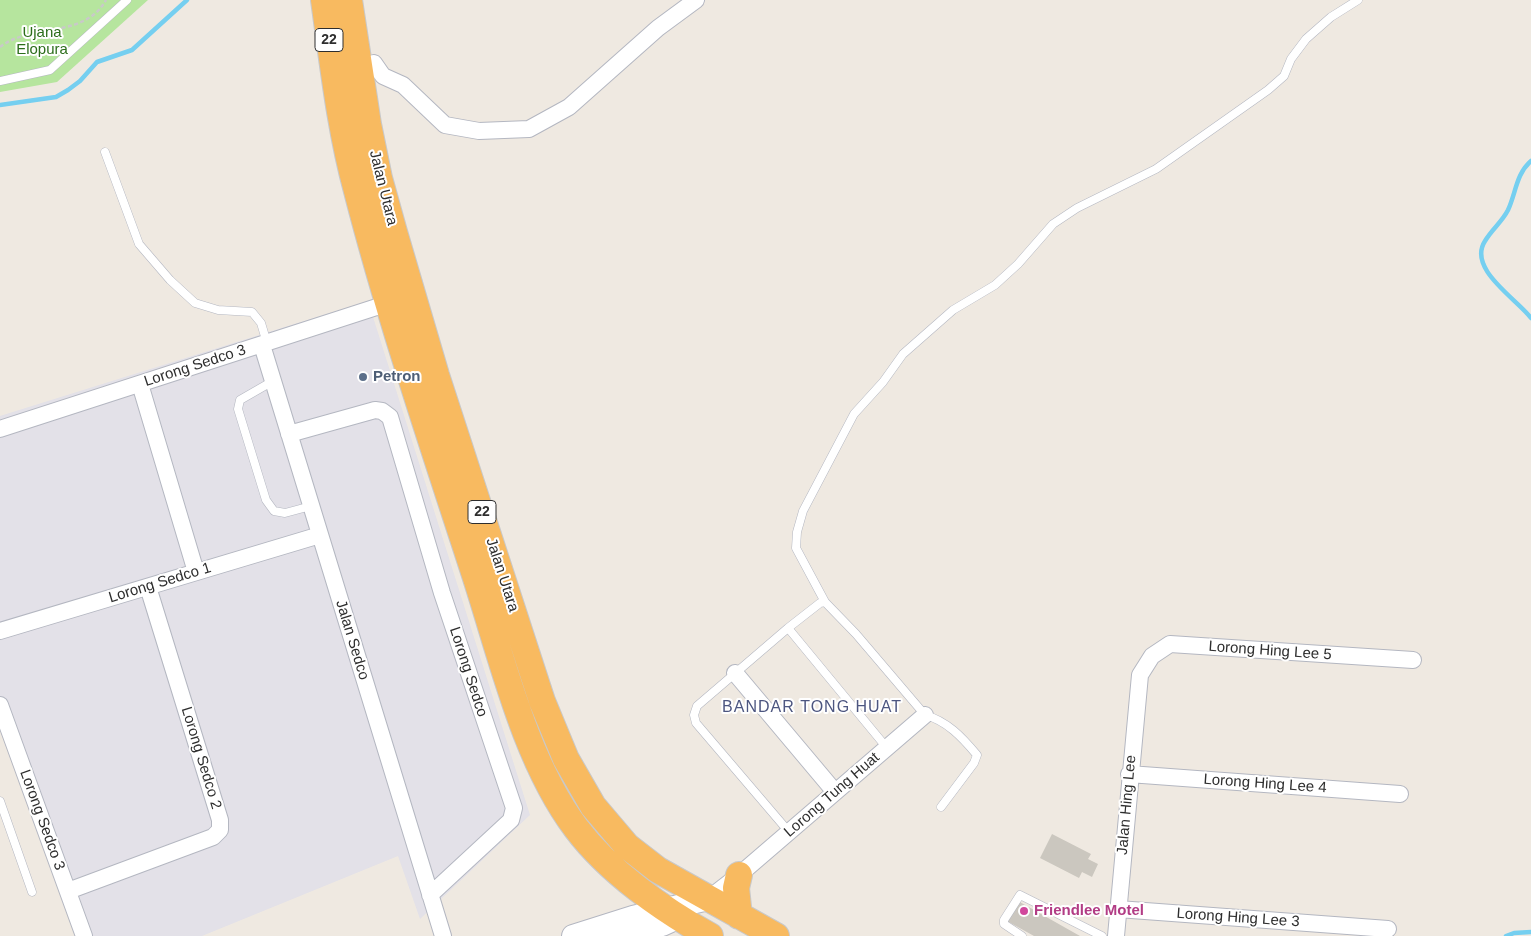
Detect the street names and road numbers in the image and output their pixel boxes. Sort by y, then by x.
road number: 22 [315,28,343,52]
street label: Jalan Utara [365,149,401,227]
street label: Lorong Sedco 3 [142,341,248,391]
road number: 22 [468,501,496,524]
street label: Jalan Utara [482,536,522,614]
street label: Lorong Sedco 1 [107,559,213,607]
street label: Jalan Sedco [331,598,373,682]
street label: Lorong Sedco [445,625,491,719]
street label: Lorong Hing Lee 5 [1208,638,1332,664]
street label: Lorong Sedco 2 [177,705,225,811]
street label: Lorong Tung Huat [781,749,883,841]
street label: Jalan Hing Lee [1114,754,1140,856]
street label: Lorong Sedco 3 [15,767,69,873]
street label: Lorong Hing Lee 4 [1203,771,1327,797]
street label: Lorong Hing Lee 3 [1176,905,1300,931]

